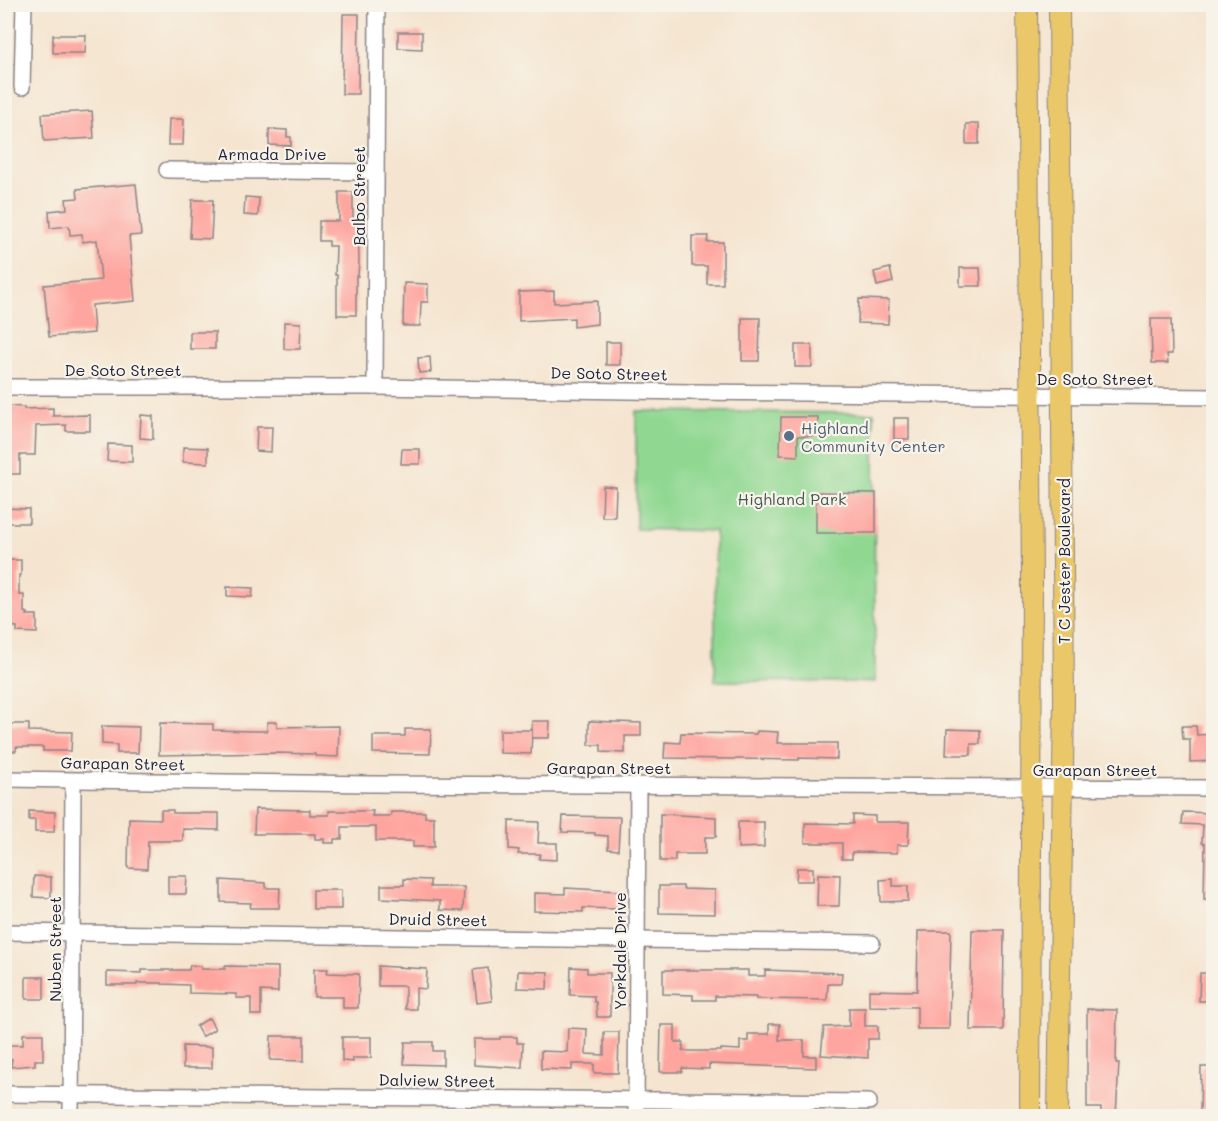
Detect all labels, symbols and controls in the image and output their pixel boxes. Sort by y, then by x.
street label: Armada Drive [217,143,327,164]
street label: Balbo Street [348,146,369,246]
street label: De Soto Street [64,359,182,380]
street label: De Soto Street [550,361,668,385]
street label: De Soto Street [1036,368,1154,389]
place label: Highland Community Center [801,417,946,456]
marker: Highland Community Center [782,429,796,443]
street label: T C Jester Boulevard [1053,478,1074,644]
park label: Highland Park [738,488,847,509]
street label: Garapan Street [61,751,185,775]
street label: Garapan Street [547,757,671,778]
street label: Garapan Street [1033,759,1157,780]
street label: Yorkdale Drive [609,892,630,1010]
street label: Nuben Street [44,896,65,1002]
street label: Druid Street [388,908,488,930]
street label: Dalview Street [378,1068,496,1092]

